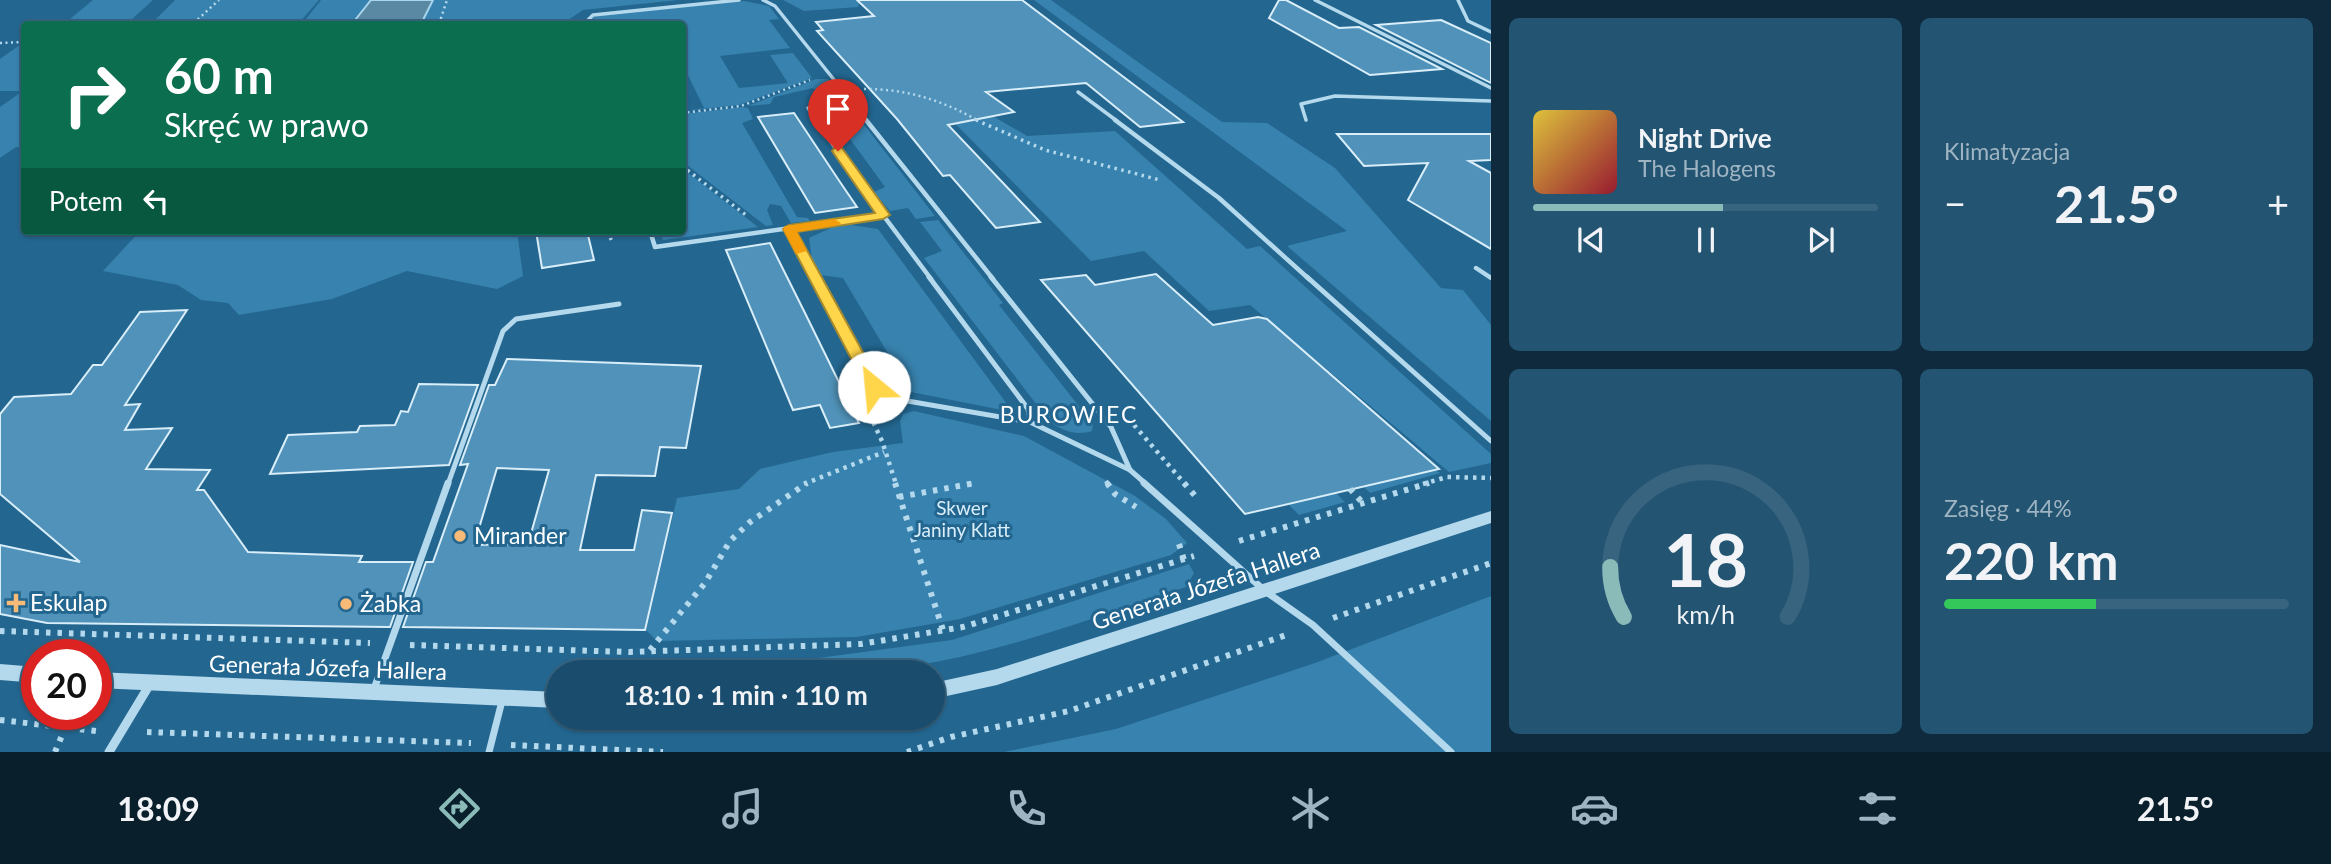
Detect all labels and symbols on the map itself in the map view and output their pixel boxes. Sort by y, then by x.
pin [808,79,868,151]
position arrow [837,350,911,424]
district label: BUROWIEC [1000,400,1138,428]
park label: Skwer Janiny Klatt [914,496,1010,541]
place label: Mirander [474,521,567,549]
marker: Mirander [452,528,468,544]
street label: Generała Józefa Hallera [1088,535,1323,635]
place label: Eskulap [30,588,107,616]
place label: Żabka [360,589,421,617]
marker: Eskulap [8,595,24,611]
marker: Żabka [338,596,354,612]
speed limit sign: 20 [21,639,112,730]
street label: Generała Józefa Hallera [209,649,447,685]

